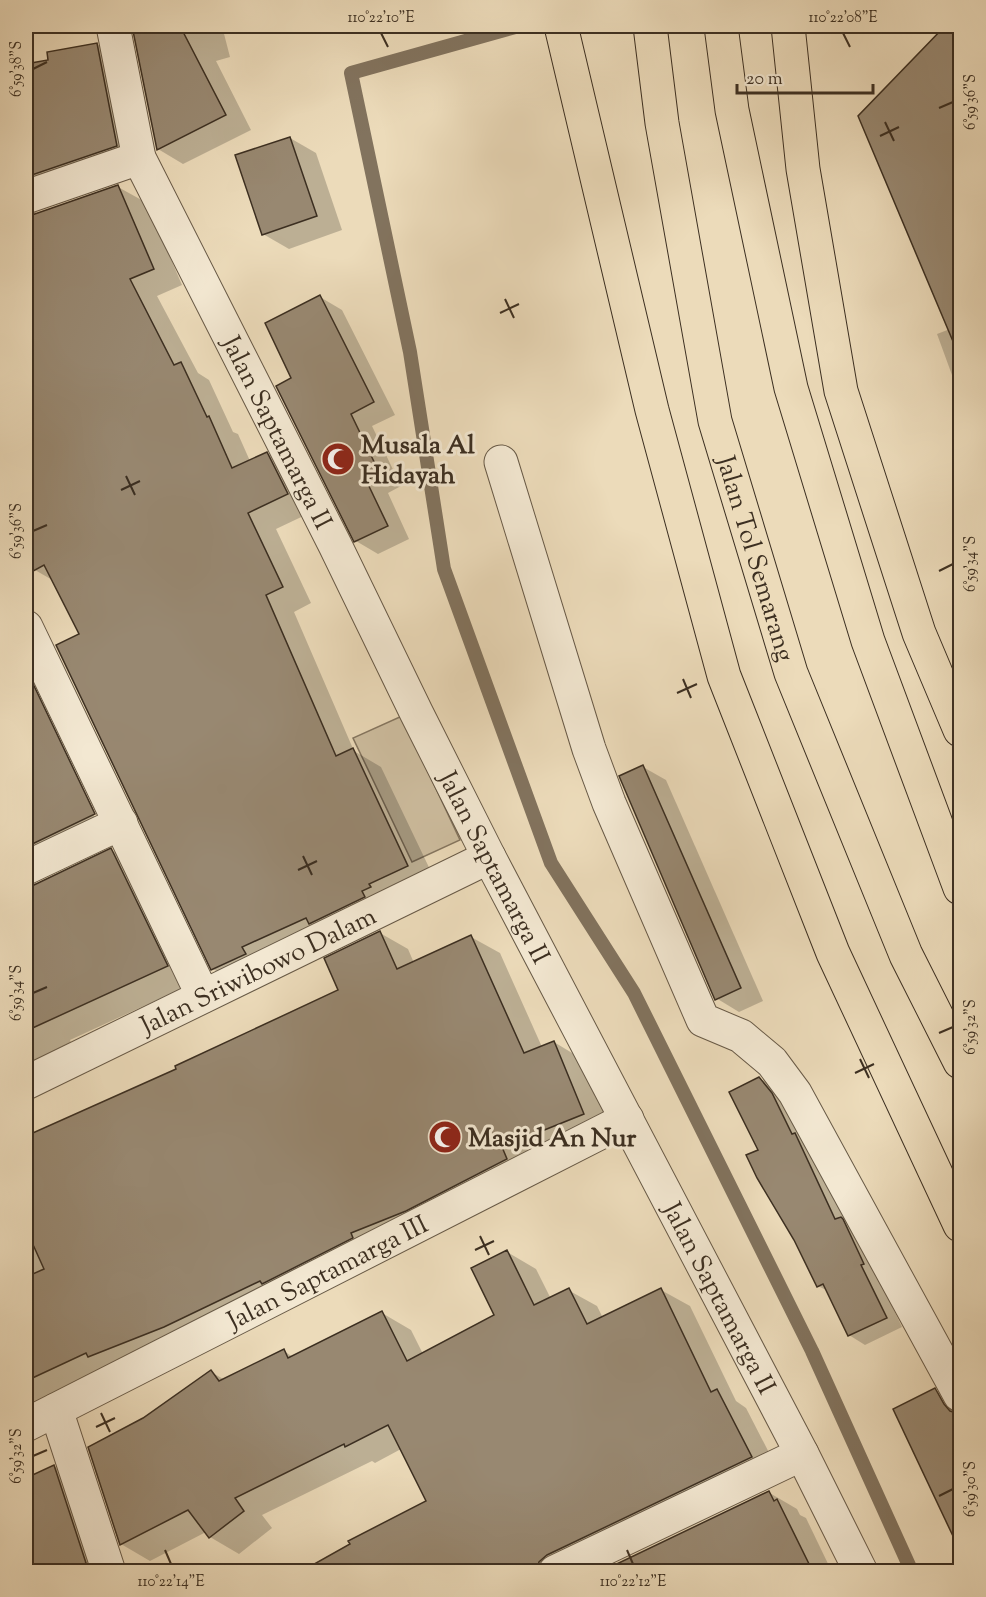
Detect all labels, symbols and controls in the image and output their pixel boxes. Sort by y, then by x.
text: 110°22'10"E [347,8,415,29]
text: 110°22'08"E [808,8,878,29]
text: 6°59'38"S [7,41,28,97]
scale bar [737,57,874,95]
text: 20 m [746,67,783,93]
text: 6°59'36"S [961,74,982,130]
street label: Jalan Saptamarga II [210,329,340,537]
place label: Musala Al Hidayah [361,428,476,495]
mosque icon: Musala Al Hidayah [320,441,356,477]
street label: Jalan Tol Semarang [705,450,803,666]
text: 6°59'36"S [7,503,28,559]
text: 6°59'34"S [961,536,982,592]
street label: Jalan Saptamarga II [427,764,558,972]
street label: Jalan Sriwibowo Dalam [133,899,383,1046]
text: 6°59'34"S [7,965,28,1021]
text: 6°59'32"S [961,999,982,1055]
mosque icon: Masjid An Nur [427,1119,463,1155]
place label: Masjid An Nur [468,1121,636,1158]
street label: Jalan Saptamarga II [651,1195,784,1402]
street label: Jalan Saptamarga III [220,1207,436,1341]
text: 6°59'32"S [7,1428,28,1484]
text: 6°59'30"S [961,1461,982,1517]
text: 110°22'14"E [137,1572,205,1593]
text: 110°22'12"E [600,1572,666,1593]

